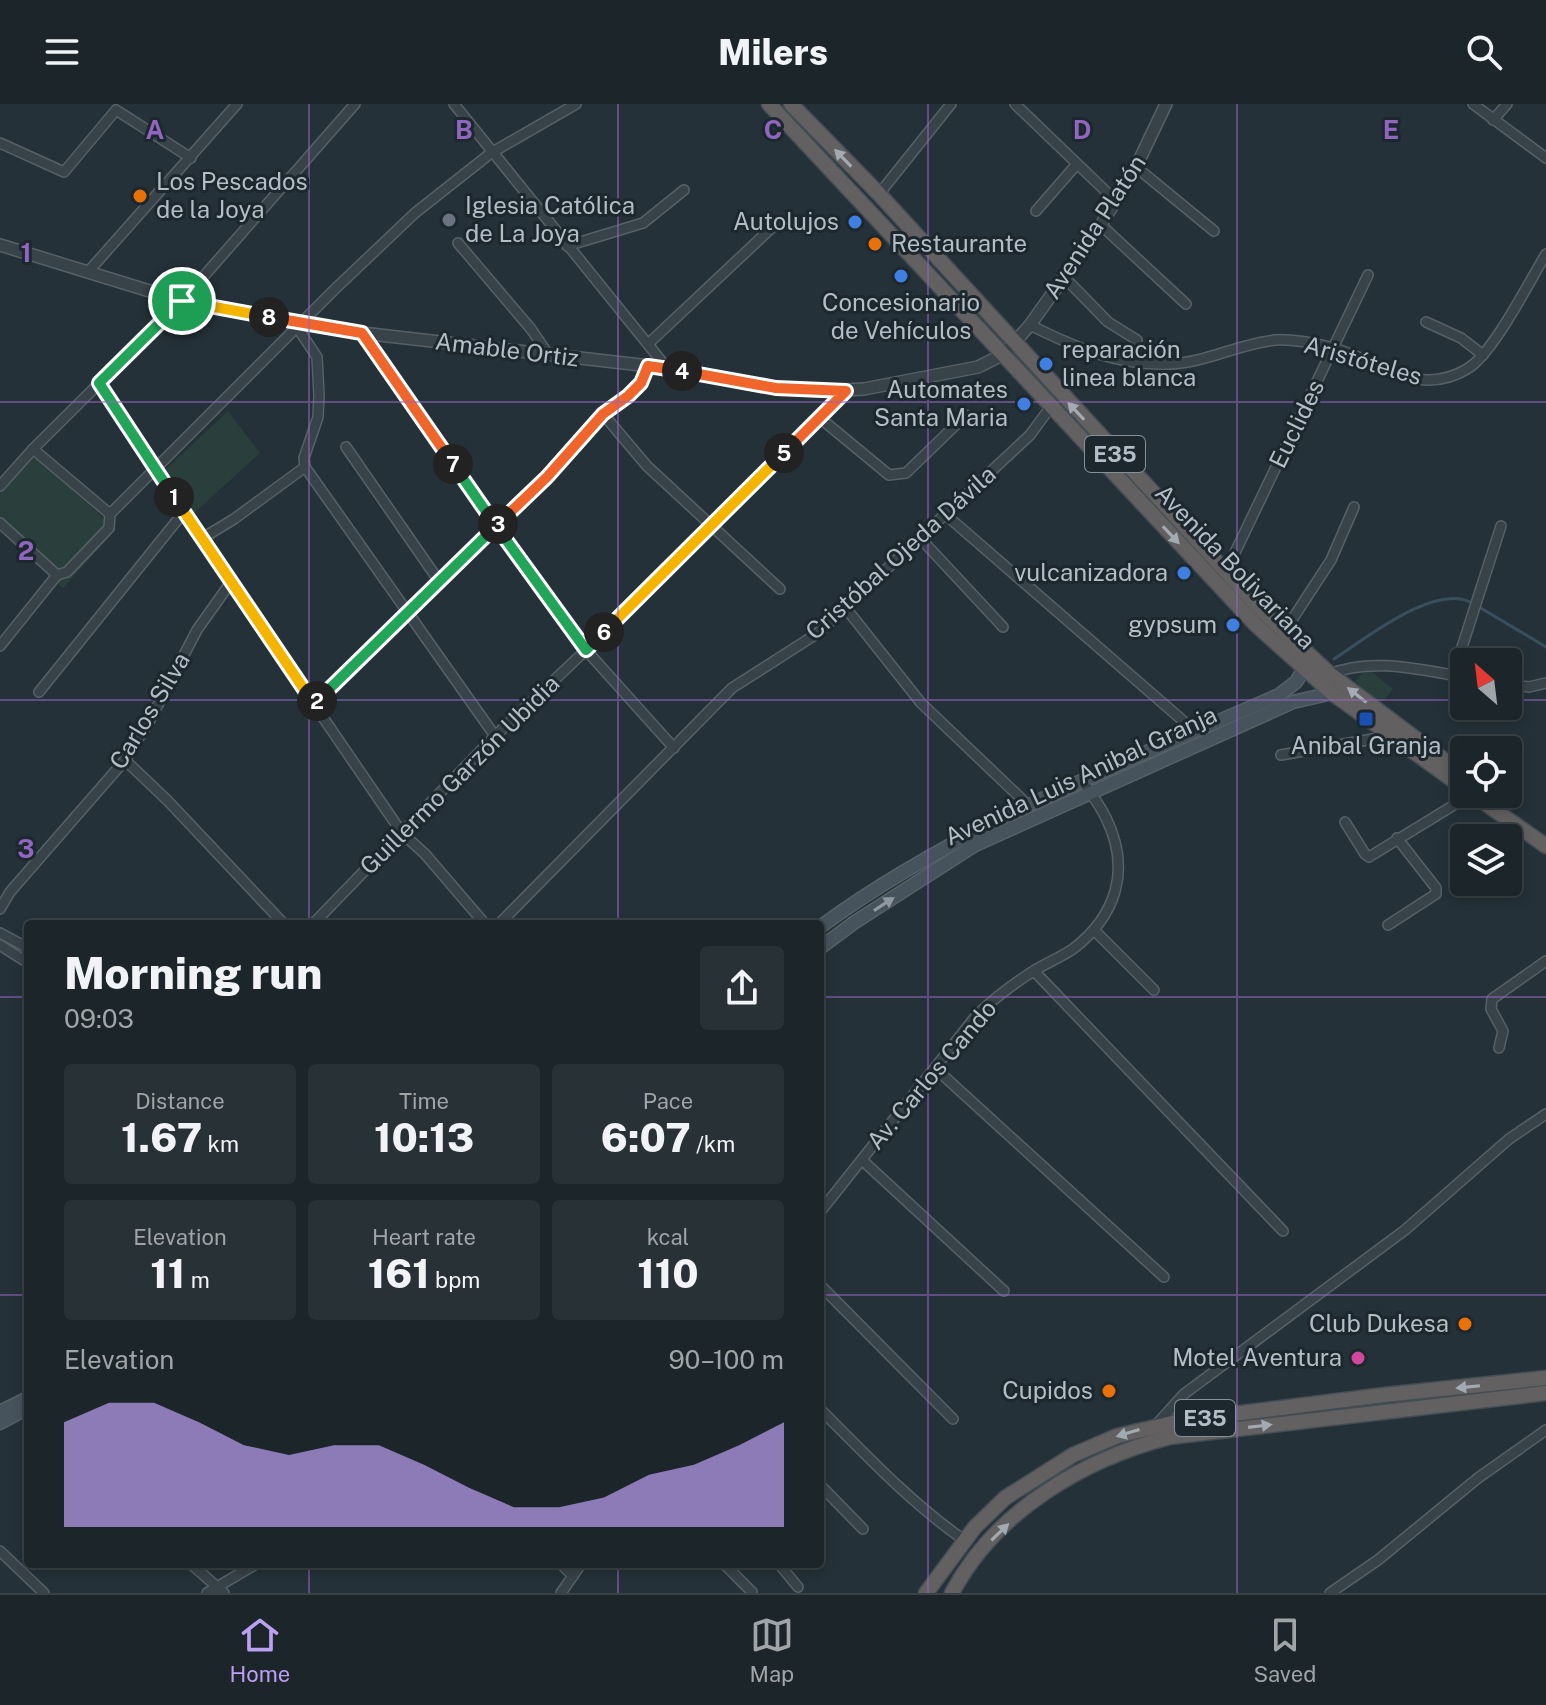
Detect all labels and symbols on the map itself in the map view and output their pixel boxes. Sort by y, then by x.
text: A [146,114,165,145]
text: B [455,114,473,145]
text: C [764,114,782,145]
text: D [1073,114,1091,145]
text: E [1383,114,1399,145]
one-way arrow [834,149,853,168]
street label: Avenida Platón [1037,149,1151,304]
place label: Los Pescados de la Joya [156,167,308,223]
marker: Los Pescados de la Joya [131,187,149,205]
place label: Iglesia Católica de La Joya [465,191,635,247]
place label: Autolujos [733,207,839,235]
marker: Iglesia Católica de La Joya [440,211,458,229]
marker: Autolujos [846,213,864,231]
place label: Restaurante [891,229,1027,257]
marker: Restaurante [866,235,884,253]
text: 1 [20,237,32,268]
pin [148,267,216,335]
marker: Concesionario de Vehículos [892,267,910,285]
place label: Concesionario de Vehículos [822,288,980,344]
pin: 8 [249,297,289,337]
street label: Amable Ortiz [434,326,581,372]
street label: Aristóteles [1301,330,1425,390]
place label: reparación linea blanca [1062,335,1196,391]
pin: 4 [662,351,702,391]
marker: reparación linea blanca [1037,355,1055,373]
place label: Automates Santa Maria [874,375,1008,431]
street label: Euclides [1263,375,1329,472]
marker: Automates Santa Maria [1015,395,1033,413]
one-way arrow [1067,402,1085,421]
pin: 5 [764,433,804,473]
road number: E35 [1085,436,1145,472]
pin: 7 [433,444,473,484]
street label: Cristóbal Ojeda Dávila [800,460,1001,645]
pin: 1 [154,477,194,517]
street label: Avenida Bolivariana [1150,478,1321,654]
pin: 3 [478,504,518,544]
one-way arrow [1161,525,1179,544]
text: 2 [18,535,34,566]
place label: vulcanizadora [1014,558,1168,586]
marker: vulcanizadora [1175,564,1193,582]
place label: gypsum [1128,610,1217,638]
pin: 6 [584,612,624,652]
marker: gypsum [1224,616,1242,634]
street label: Carlos Silva [103,647,195,774]
north arrow [1450,648,1522,720]
street label: Guillermo Garzón Ubidia [354,669,565,880]
pin: 2 [297,681,337,721]
one-way arrow [1347,687,1367,703]
street label: Avenida Luis Anibal Granja [940,700,1221,851]
marker: Anibal Granja [1357,710,1375,728]
place label: Anibal Granja [1291,731,1441,759]
text: 3 [17,833,35,864]
one-way arrow [873,897,895,911]
street label: Av. Carlos Cando [861,994,1002,1155]
place label: Club Dukesa [1309,1309,1449,1337]
marker: Club Dukesa [1456,1315,1474,1333]
place label: Motel Aventura [1172,1343,1342,1371]
marker: Motel Aventura [1349,1349,1367,1367]
place label: Cupidos [1002,1376,1093,1404]
one-way arrow [1455,1380,1480,1393]
marker: Cupidos [1100,1382,1118,1400]
road number: E35 [1175,1400,1235,1436]
one-way arrow [1247,1420,1272,1433]
one-way arrow [1116,1427,1140,1440]
one-way arrow [990,1523,1009,1541]

